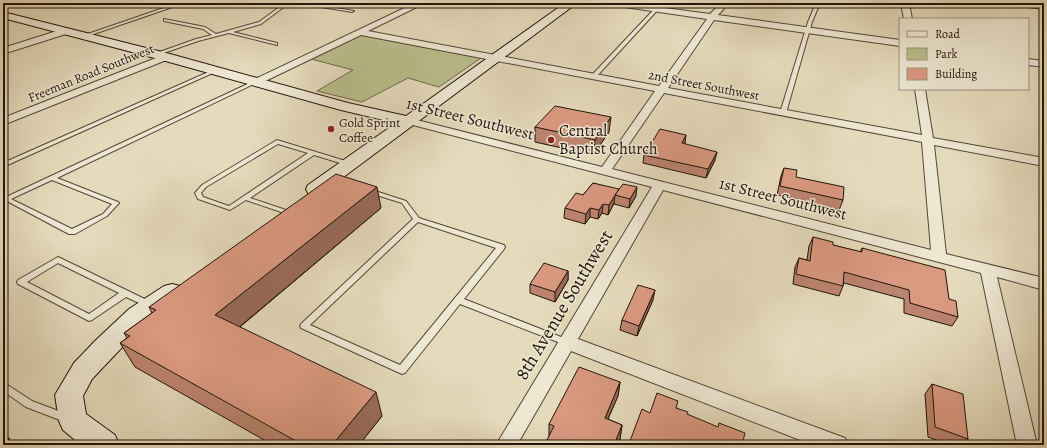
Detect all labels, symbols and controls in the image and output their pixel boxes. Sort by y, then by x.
legend [899,18,1029,90]
text: Road [935,26,961,42]
street label: Freeman Road Southwest [25,40,157,106]
text: Park [935,46,958,62]
street label: 2nd Street Southwest [647,66,762,104]
text: Building [935,66,977,82]
street label: 1st Street Southwest [404,92,536,146]
place label: Gold Sprint Coffee [339,114,401,146]
place label: Central Baptist Church [559,120,658,160]
marker: Gold Sprint Coffee [326,124,336,134]
marker: Central Baptist Church [546,135,556,145]
street label: 1st Street Southwest [717,172,849,226]
street label: 8th Avenue Southwest [509,225,619,385]

